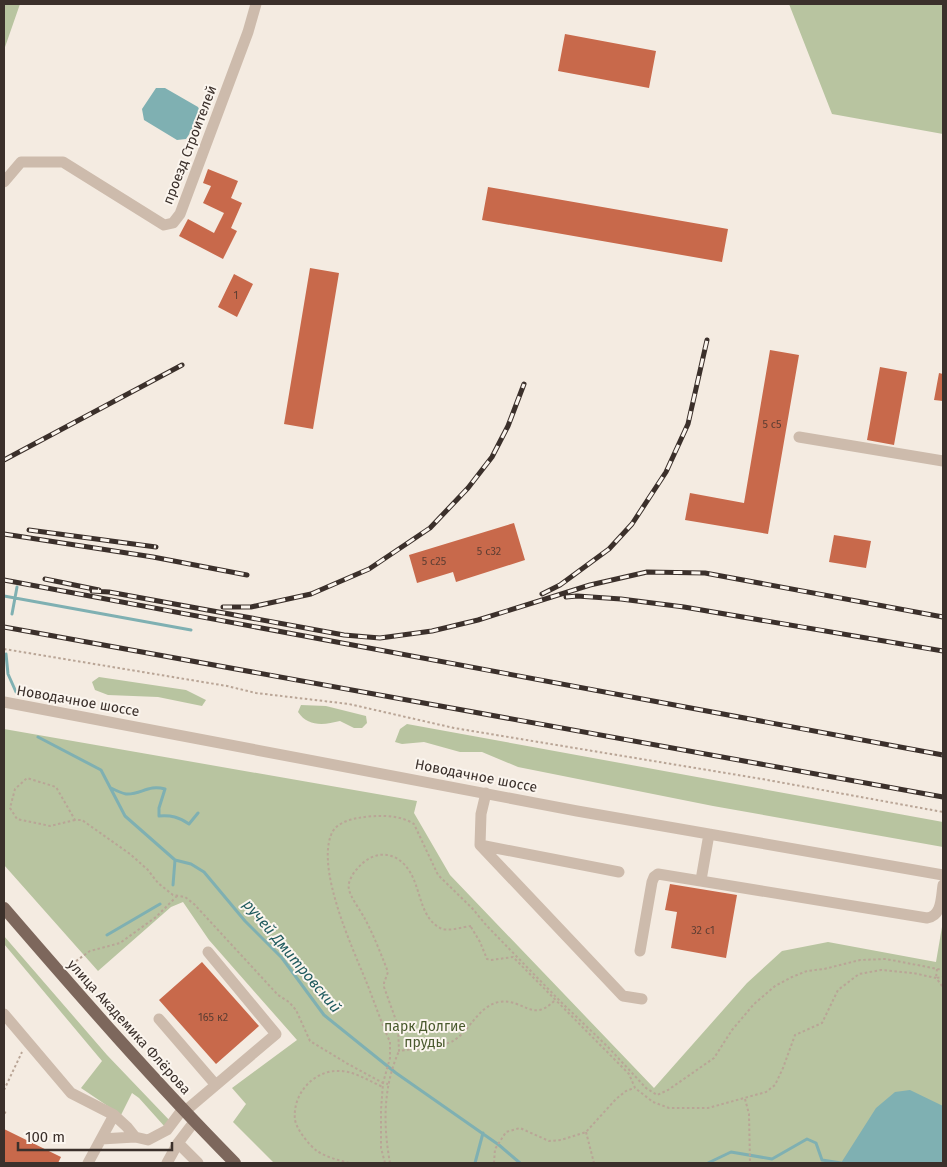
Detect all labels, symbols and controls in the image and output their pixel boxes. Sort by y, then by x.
street label: проезд Строителей [159,83,221,207]
house number: 1 [234,289,238,302]
house number: 5 с5 [762,418,782,431]
house number: 5 с32 [477,545,501,558]
house number: 5 с25 [422,555,447,568]
street label: Новодачное шоссе [15,682,141,720]
street label: Новодачное шоссе [413,756,539,796]
water label: ручей Дмитровский [239,896,345,1016]
house number: 32 с1 [691,924,715,937]
street label: улица Академика Флёрова [64,956,194,1098]
house number: 165 к2 [198,1011,228,1024]
park label: парк Долгие пруды [384,1018,466,1051]
scale bar [18,1120,171,1152]
text: 100 m [25,1128,65,1146]

